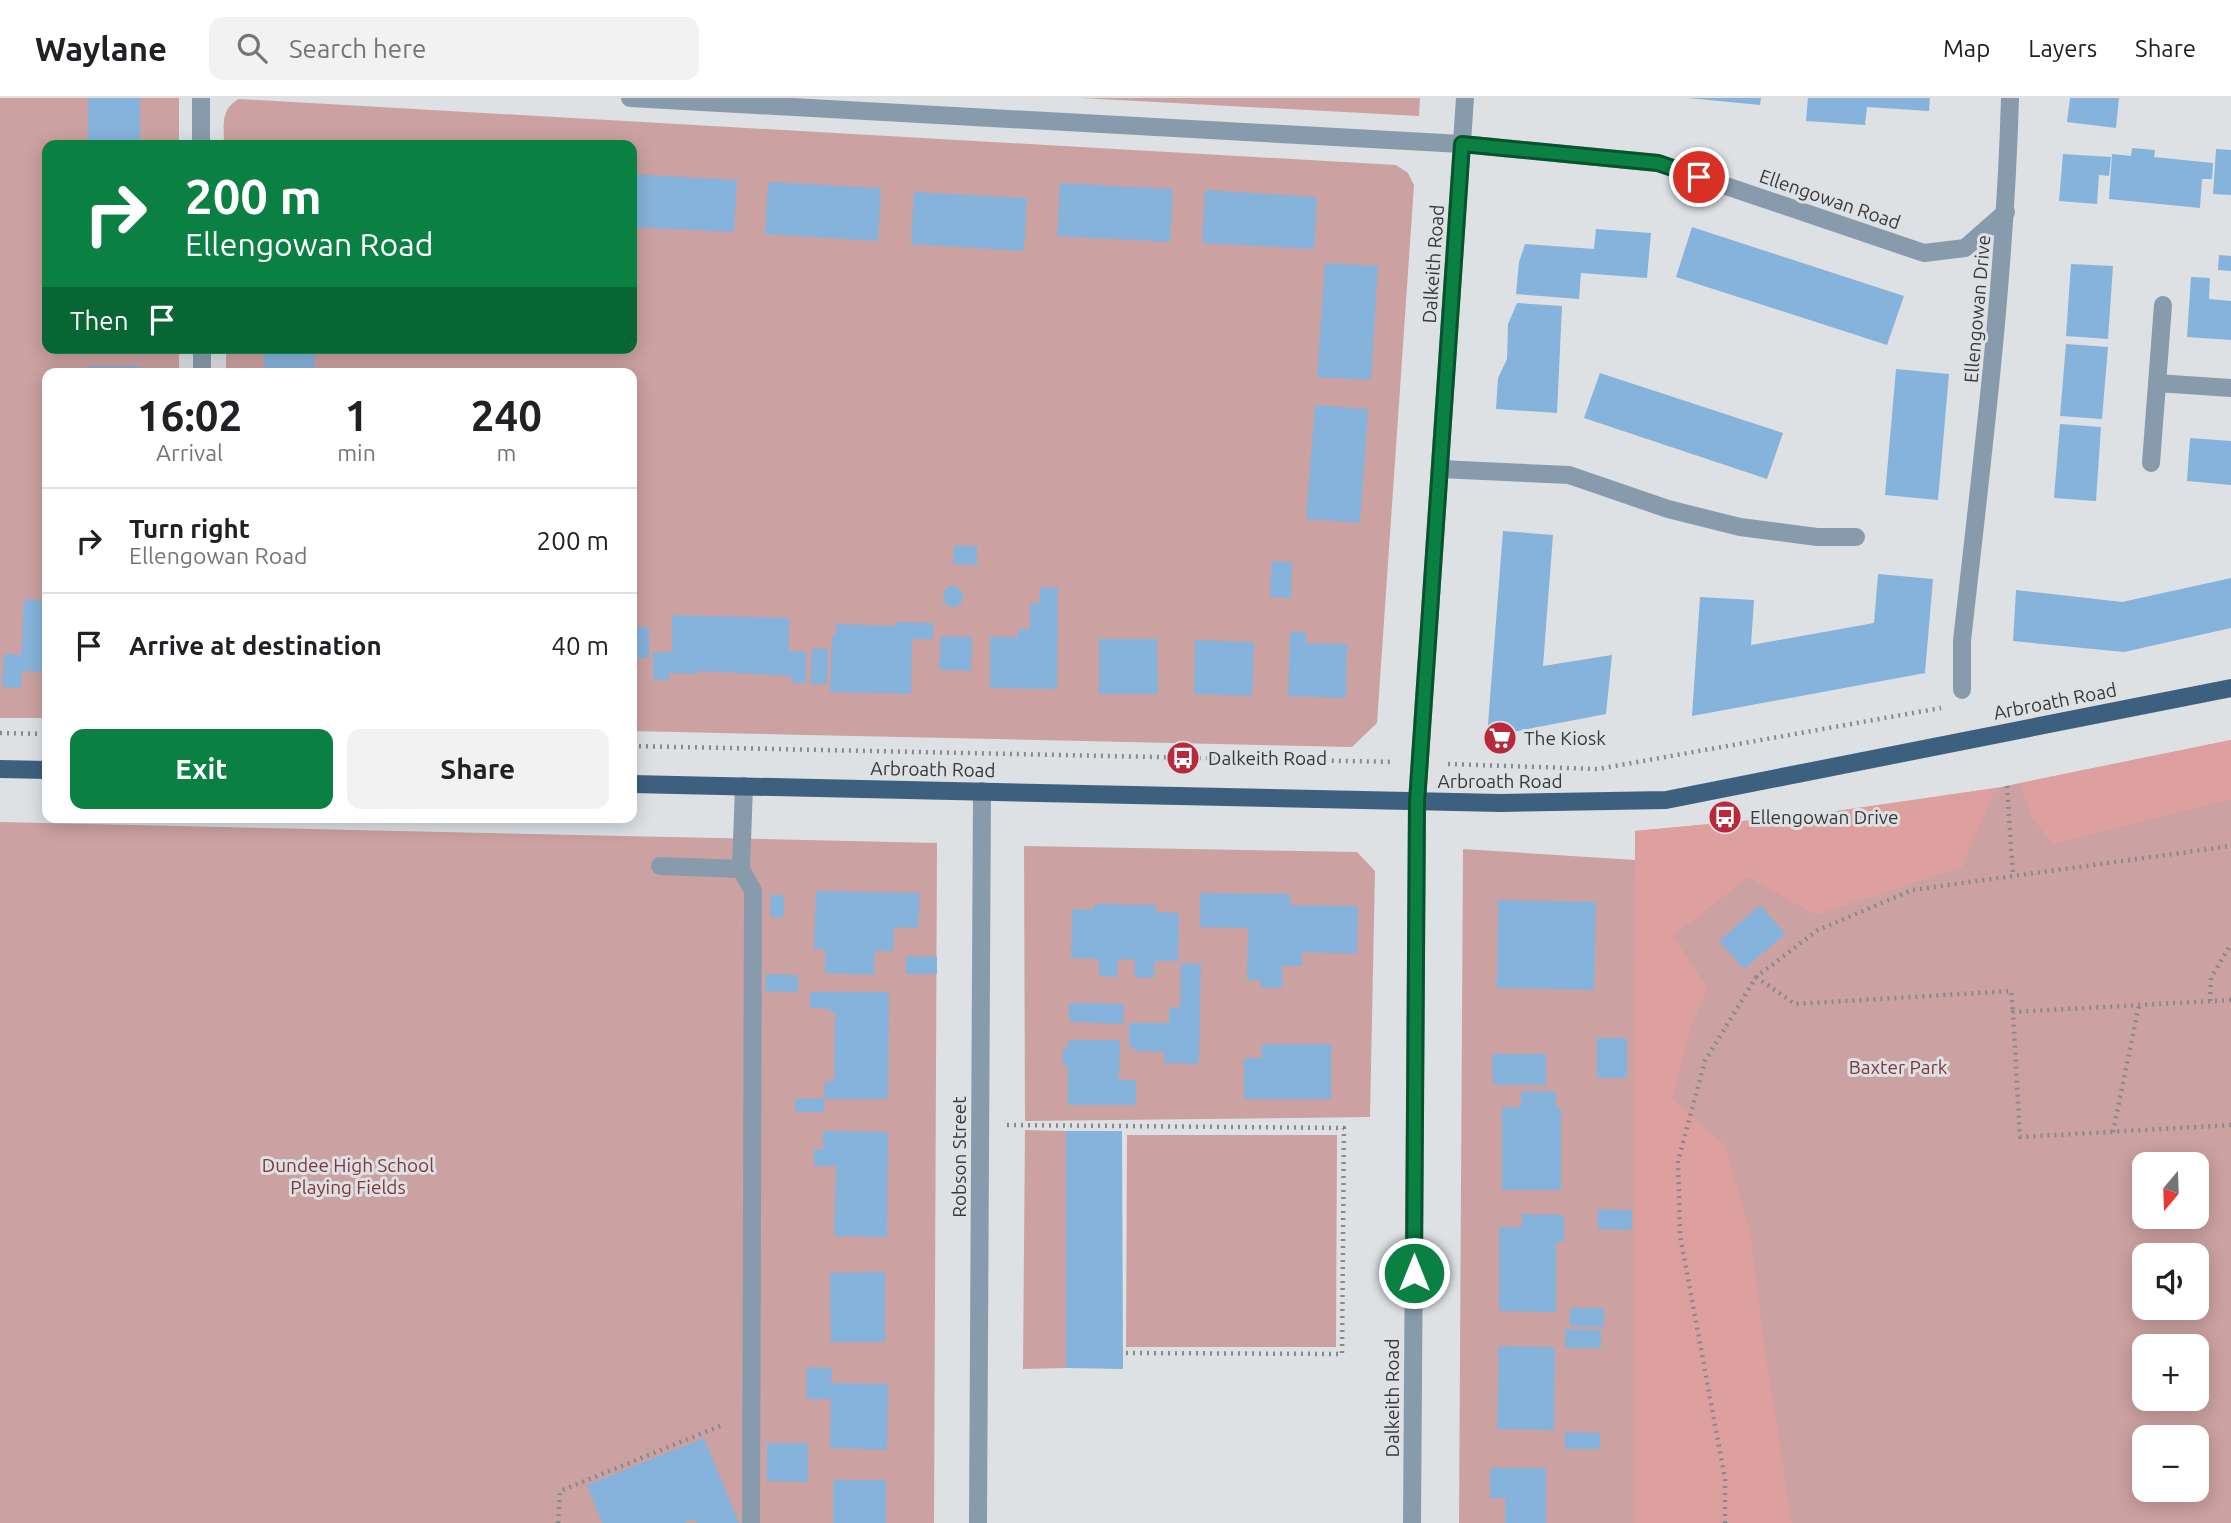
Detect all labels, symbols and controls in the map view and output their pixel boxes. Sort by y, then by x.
search box [209,17,699,80]
icon: search [233,29,271,67]
text: Waylane [35,30,167,67]
text: Search here [289,34,426,63]
text: Map [1943,35,1990,62]
text: Layers [2028,35,2097,62]
text: Share [2135,35,2196,62]
pin [1669,147,1729,207]
icon: arrive [1680,158,1718,196]
street label: Ellengowan Road [1757,165,1903,233]
icon: right [70,168,161,259]
text: 200 m [185,168,322,223]
street label: Dalkeith Road [1418,204,1448,324]
text: Ellengowan Road [185,226,433,262]
street label: Ellengowan Drive [1960,234,1994,384]
icon: arrive [143,301,181,339]
text: Then [70,306,129,335]
text: 16:02 [137,392,242,439]
text: 1 [345,392,368,439]
text: 240 [471,392,542,439]
text: Arrival [156,440,223,465]
text: min [337,440,376,465]
text: m [496,440,516,465]
text: Turn right [129,514,250,543]
icon: right [70,522,108,560]
text: 200 m [537,526,609,555]
text: Ellengowan Road [129,543,308,568]
icon: arrive [70,627,108,665]
text: Arrive at destination [129,631,382,660]
text: 40 m [551,631,609,660]
street label: Arbroath Road [1991,678,2119,724]
supermarket icon: The Kiosk [1481,719,1519,757]
place label: The Kiosk [1524,727,1606,749]
button: Exit [70,729,333,809]
button: Share [347,729,609,809]
bus stop icon: Dalkeith Road [1164,739,1202,777]
place label: Dalkeith Road [1208,747,1327,769]
street label: Arbroath Road [870,757,996,781]
street label: Arbroath Road [1437,770,1563,792]
bus stop icon: Ellengowan Drive [1706,798,1744,836]
place label: Ellengowan Drive [1750,806,1899,828]
park label: Baxter Park [1849,1056,1948,1078]
street label: Robson Street [948,1096,970,1218]
north arrow [2132,1152,2208,1228]
map controls [2132,1152,2209,1502]
park label: Dundee High School Playing Fields [262,1154,434,1198]
position arrow [1377,1236,1451,1310]
button: sound [2132,1243,2209,1320]
button: + [2132,1334,2209,1411]
street label: Dalkeith Road [1381,1339,1403,1458]
button: − [2132,1425,2209,1502]

